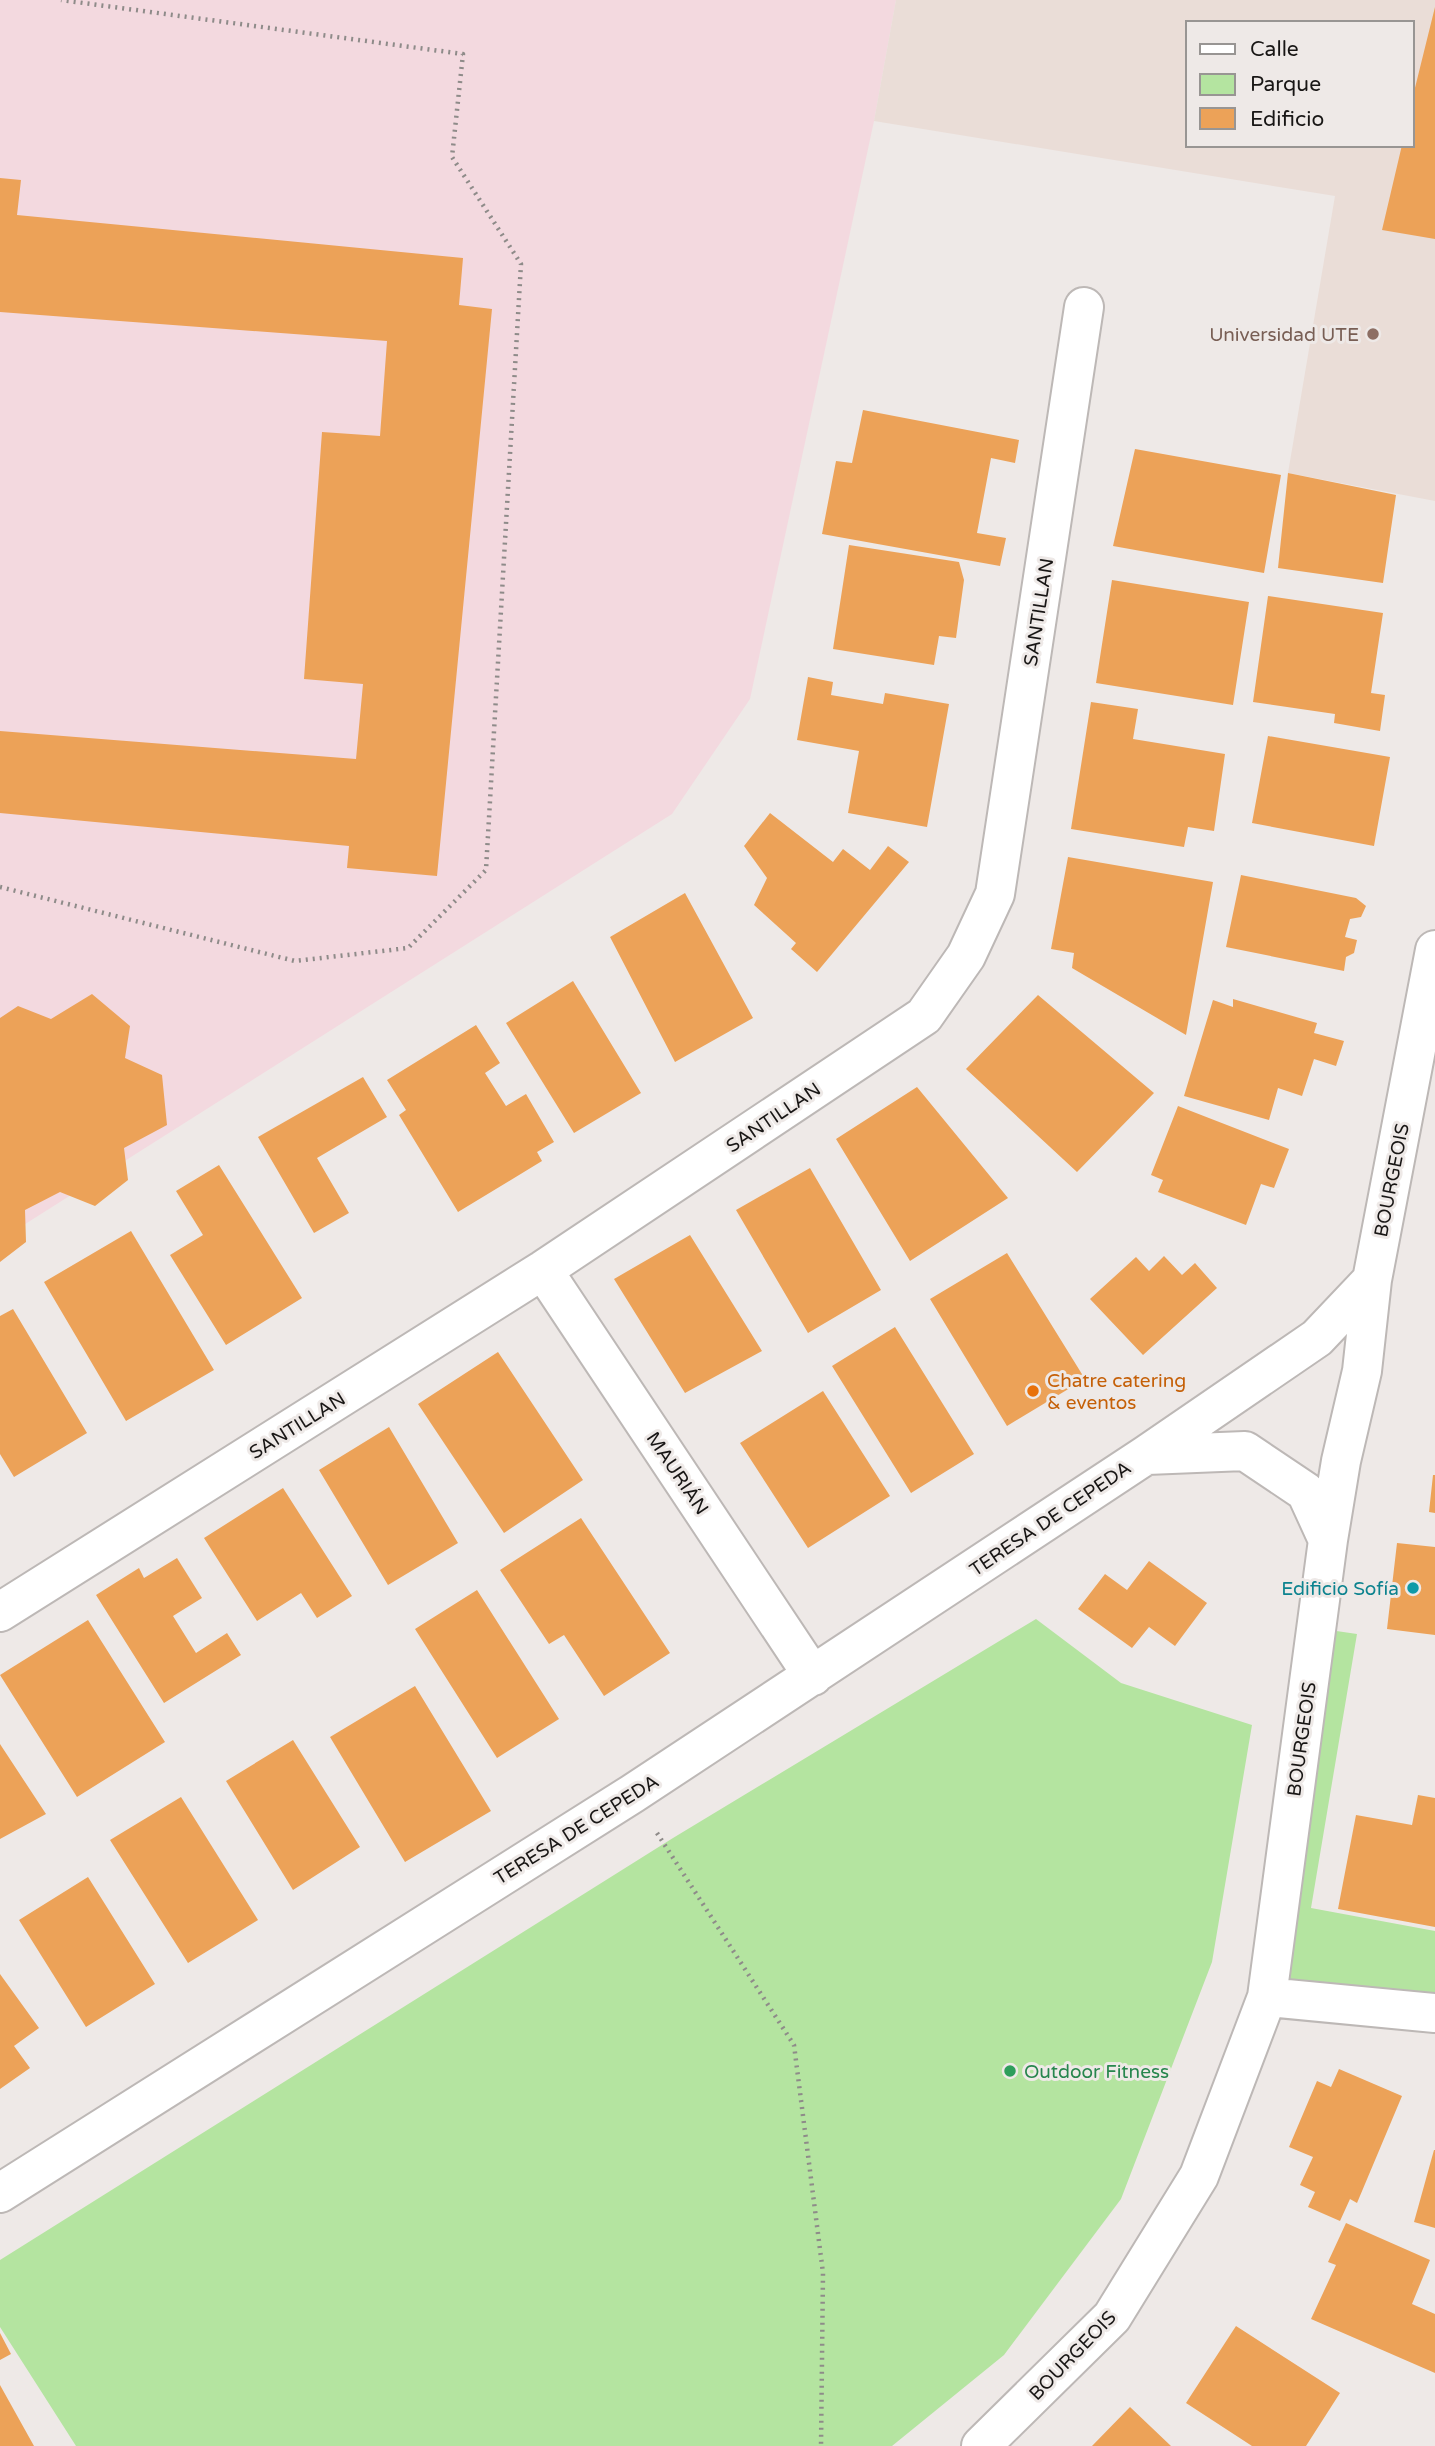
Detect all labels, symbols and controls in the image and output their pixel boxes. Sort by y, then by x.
legend [1186,21,1414,147]
text: Calle [1250,37,1299,62]
text: Parque [1250,72,1321,97]
text: Edificio [1250,107,1324,132]
place label: Universidad UTE [1209,324,1359,346]
marker: Universidad UTE [1365,326,1381,342]
street label: SANTILLAN [1020,557,1058,668]
street label: SANTILLAN [722,1078,825,1157]
street label: BOURGEOIS [1370,1121,1414,1239]
place label: Chatre catering & eventos [1047,1370,1186,1414]
marker: Chatre catering & eventos [1025,1383,1041,1399]
street label: SANTILLAN [245,1388,350,1464]
street label: MAURIÁN [642,1427,714,1519]
street label: TERESA DE CEPEDA [966,1457,1135,1581]
place label: Edificio Sofía [1281,1578,1399,1600]
marker: Edificio Sofía [1405,1580,1421,1596]
street label: BOURGEOIS [1283,1680,1321,1798]
street label: TERESA DE CEPEDA [490,1770,663,1889]
place label: Outdoor Fitness [1024,2061,1169,2083]
marker: Outdoor Fitness [1002,2063,1018,2079]
street label: BOURGEOIS [1025,2307,1121,2405]

